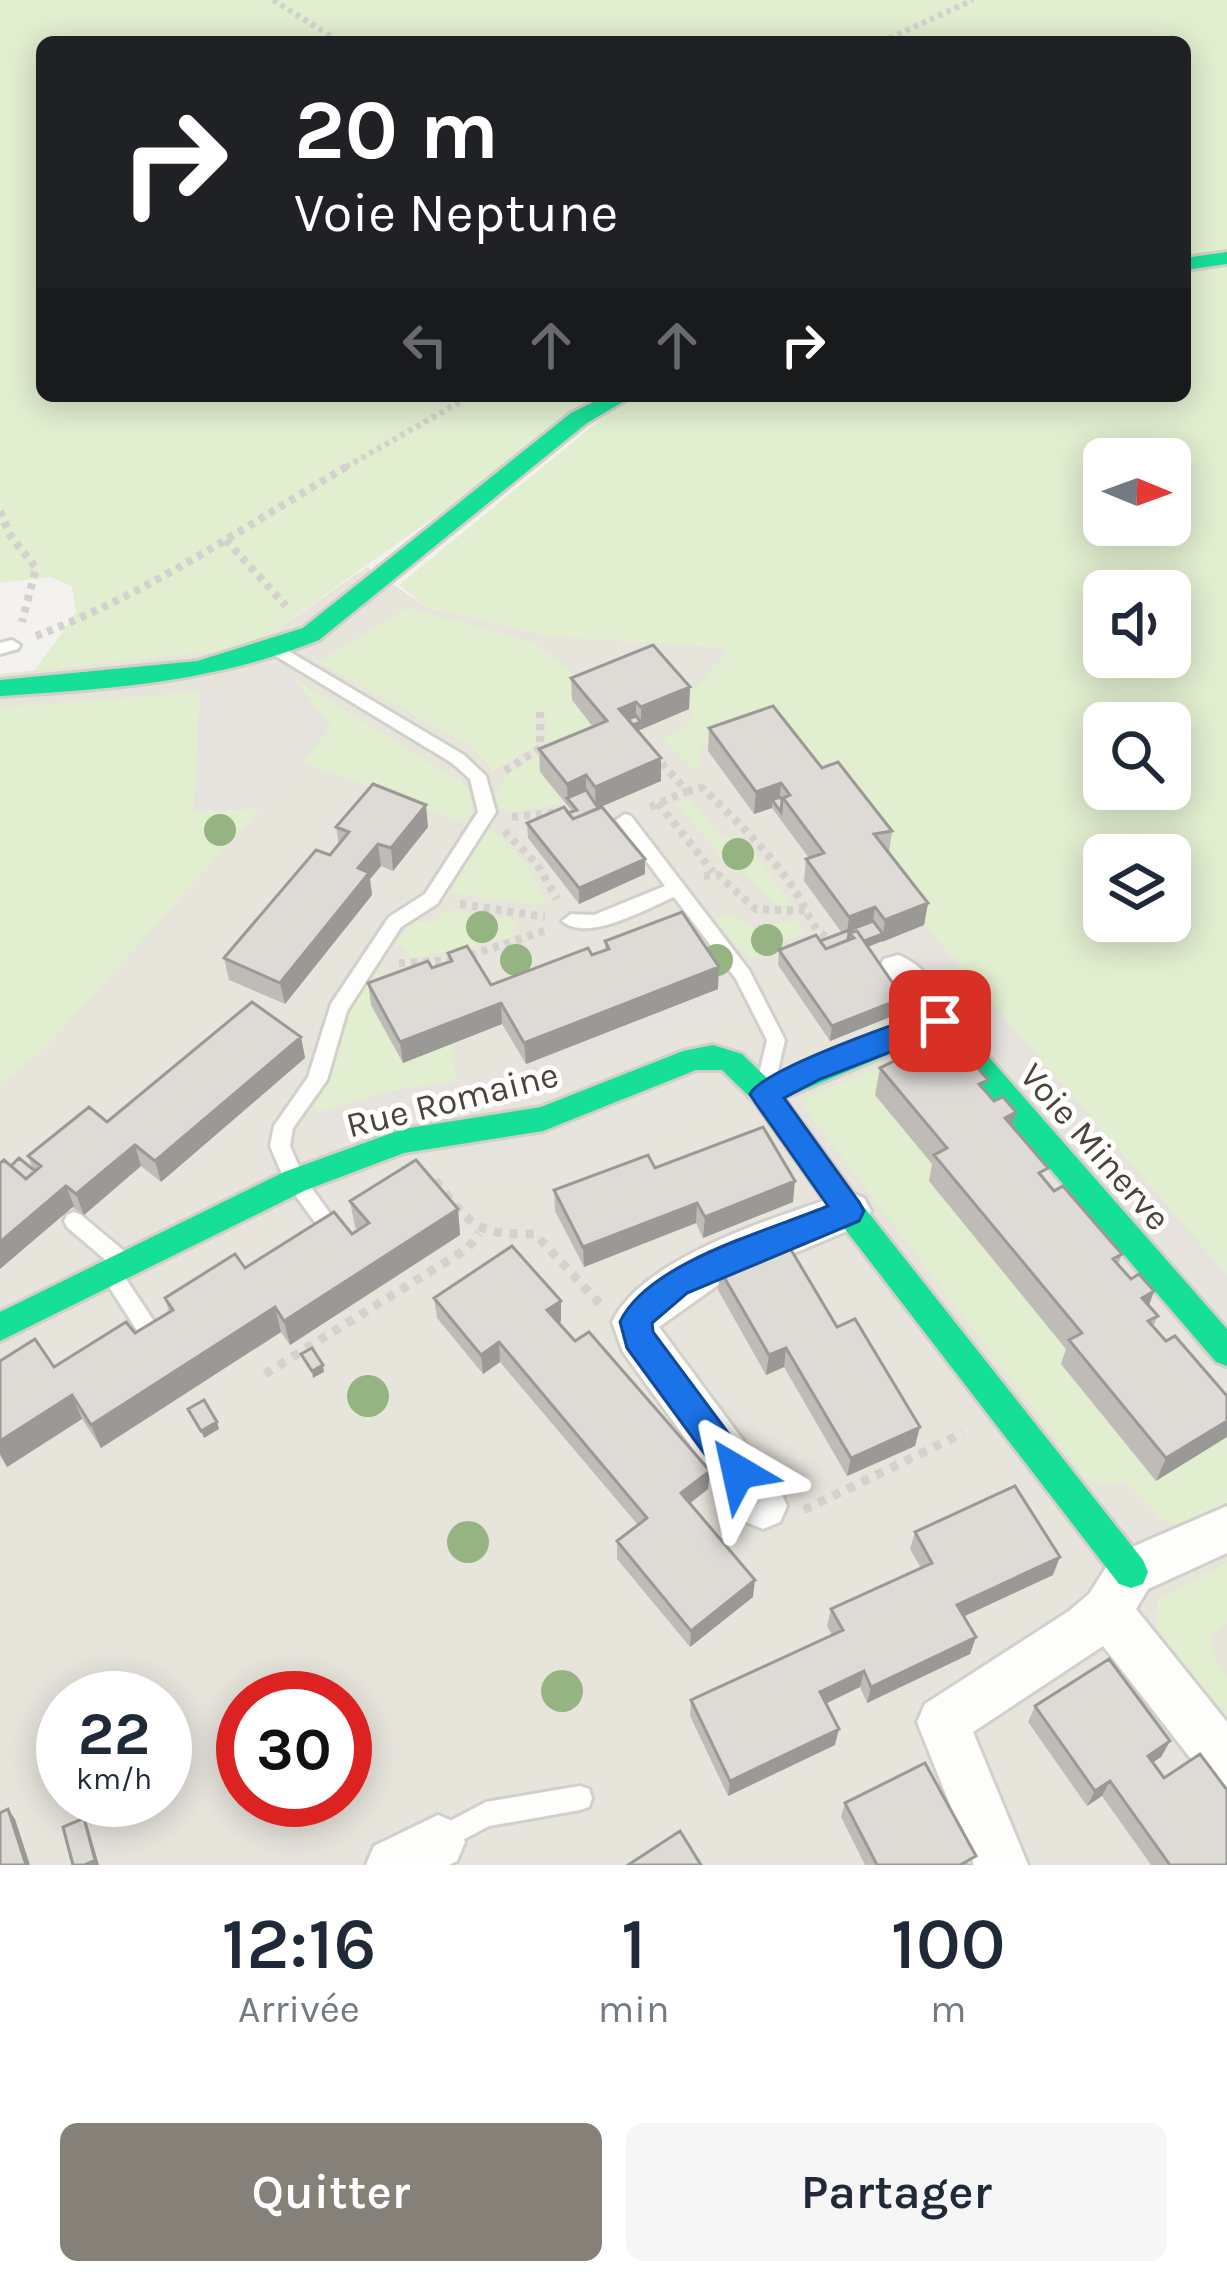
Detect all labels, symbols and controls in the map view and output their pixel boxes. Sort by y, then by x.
text: 20 m [294,81,499,179]
icon: right [96,84,252,240]
text: Voie Neptune [294,181,618,245]
icon: left [392,312,458,378]
icon: ahead [518,312,584,378]
icon: ahead [644,312,710,378]
icon: right [770,312,836,378]
north arrow [1083,438,1191,546]
map controls [1083,438,1191,942]
button: sound [1083,570,1191,678]
button: search [1083,702,1191,810]
button: layers [1083,834,1191,942]
pin [889,970,991,1072]
icon: arrive [907,988,973,1054]
street label: Rue Romaine [342,1053,563,1147]
street label: Voie Minerve [1011,1055,1179,1239]
position arrow [675,1409,801,1535]
speed limit sign: 30 [216,1671,372,1827]
text: 22 [78,1699,150,1769]
text: km/h [76,1761,152,1797]
text: 12:16 [221,1902,376,1986]
text: 1 [621,1902,646,1986]
text: 100 [891,1902,1006,1986]
text: Arrivée [238,1986,360,2032]
text: min [598,1986,669,2032]
text: m [930,1986,966,2032]
button: Quitter [60,2123,602,2261]
button: Partager [626,2123,1167,2261]

